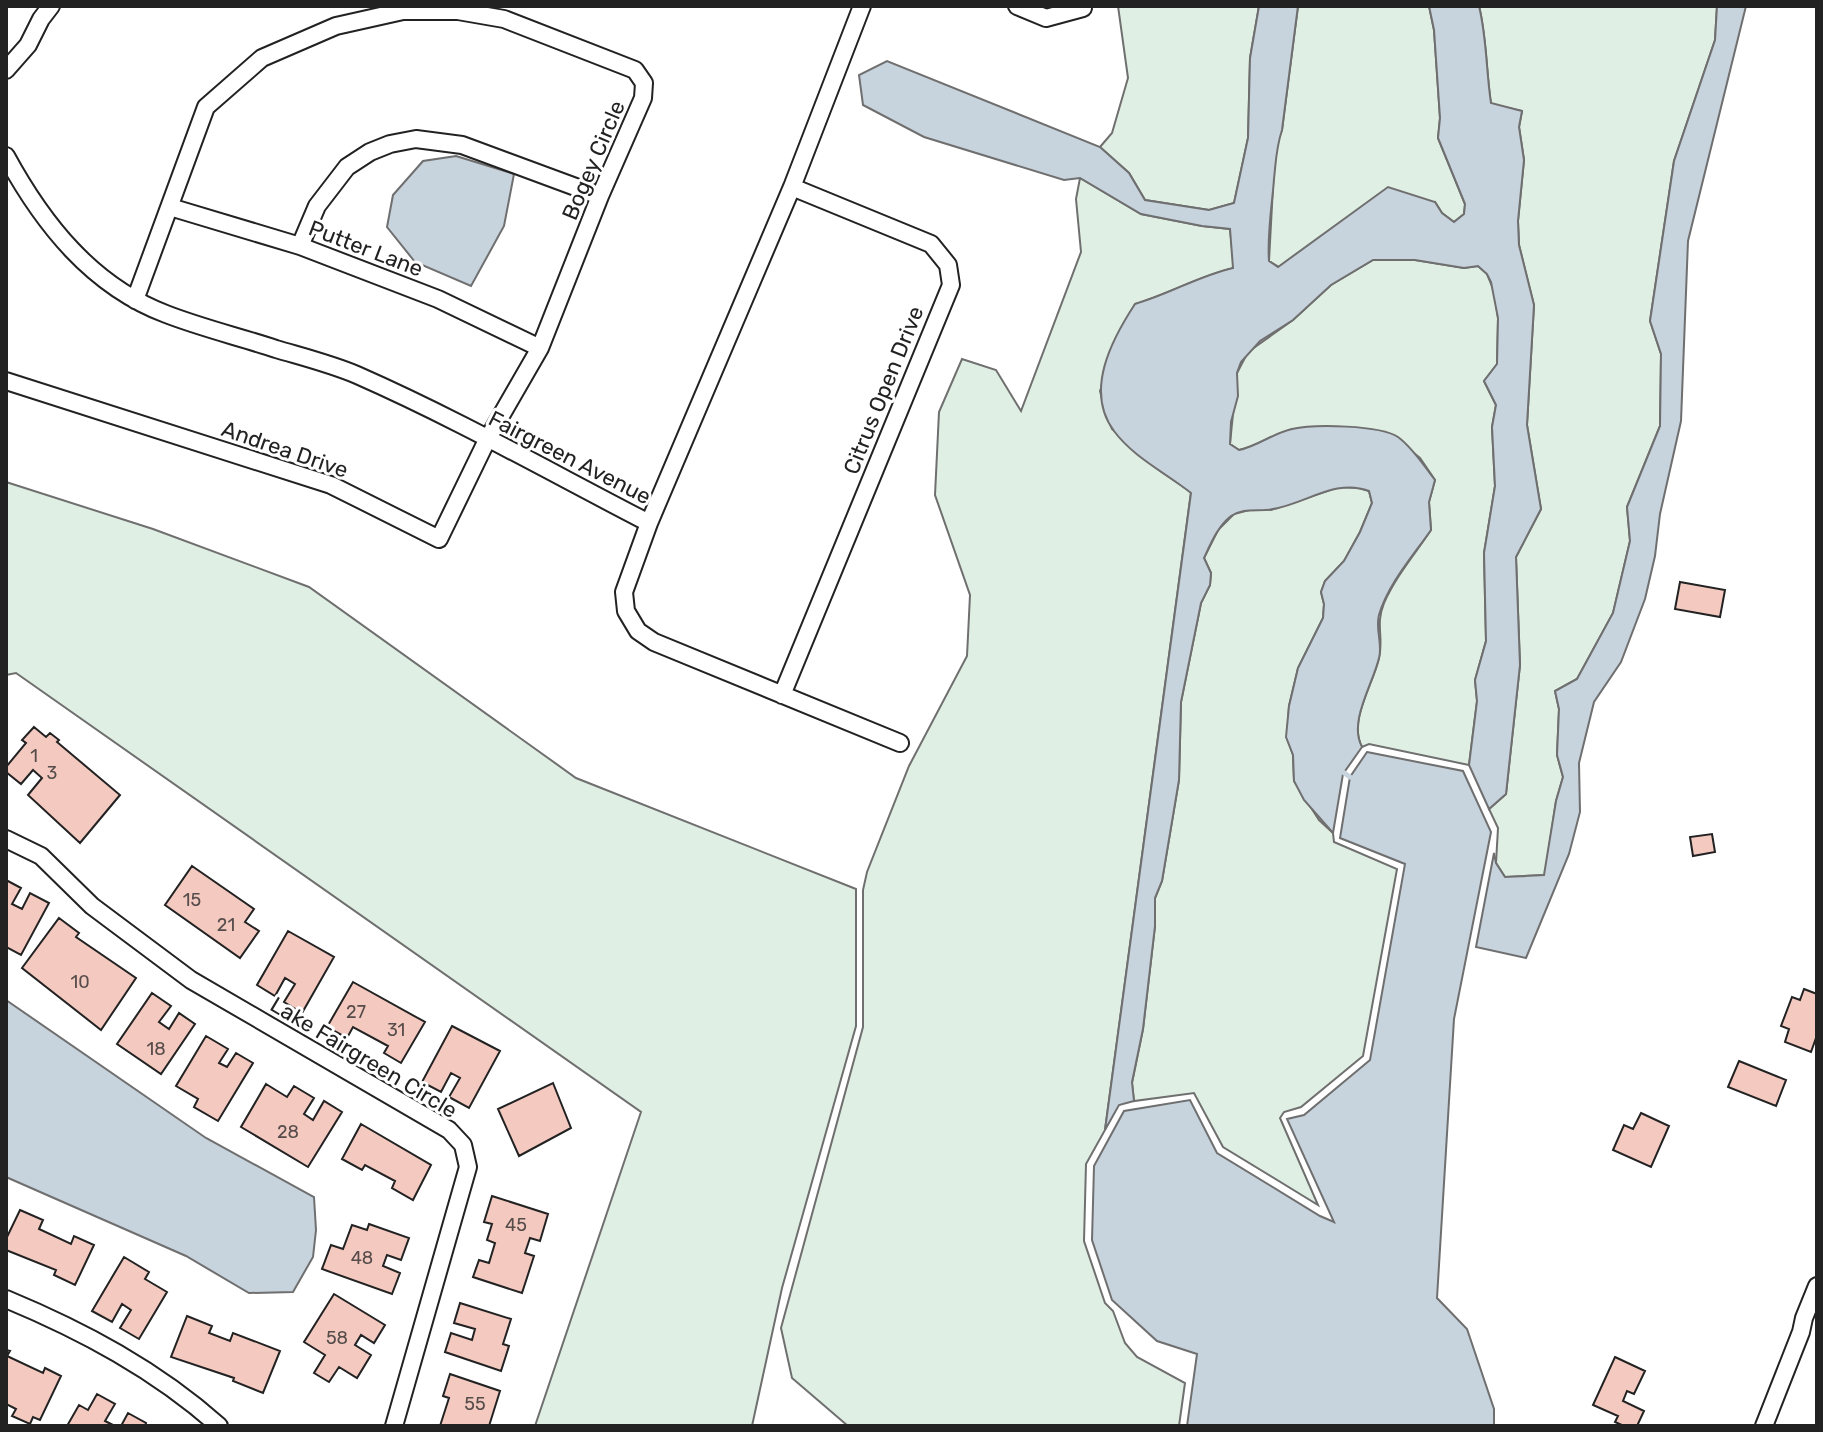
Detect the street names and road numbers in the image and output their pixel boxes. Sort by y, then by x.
street label: Bogey Circle [556,96,631,224]
street label: Putter Lane [305,214,427,283]
street label: Citrus Open Drive [837,302,929,478]
street label: Fairgreen Avenue [484,405,656,510]
street label: Andrea Drive [218,415,352,484]
street label: Lake Fairgreen Circle [265,991,462,1124]

